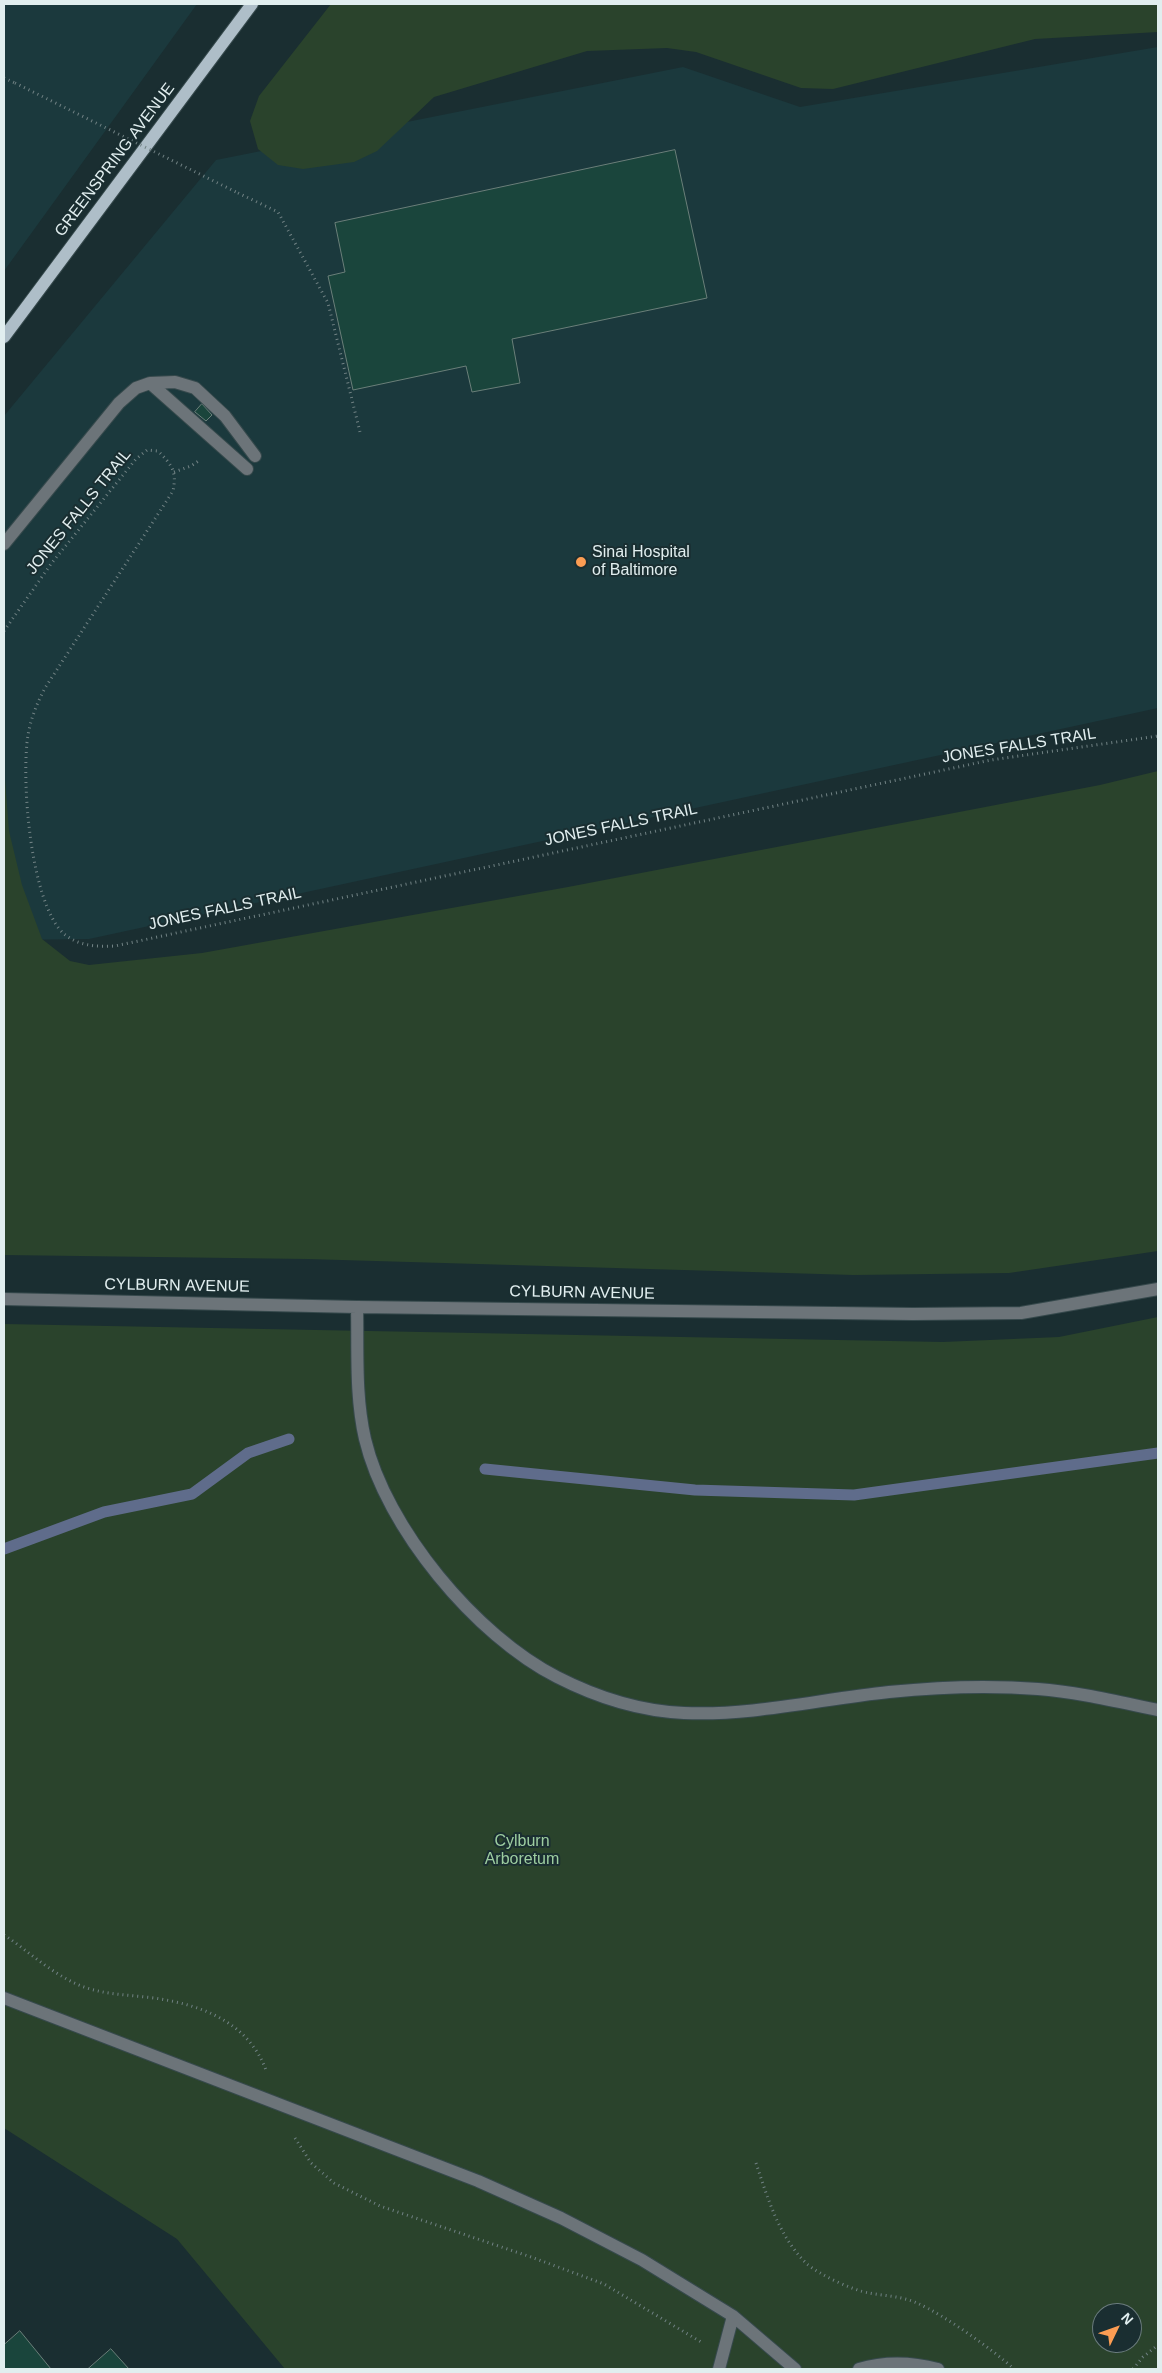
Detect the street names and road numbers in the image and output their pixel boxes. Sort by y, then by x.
street label: GREENSPRING AVENUE [51,79,179,241]
street label: JONES FALLS TRAIL [23,445,135,579]
street label: JONES FALLS TRAIL [941,724,1097,768]
street label: JONES FALLS TRAIL [543,799,699,851]
street label: JONES FALLS TRAIL [147,883,303,935]
street label: CYLBURN AVENUE [104,1275,250,1297]
street label: CYLBURN AVENUE [509,1282,655,1304]

